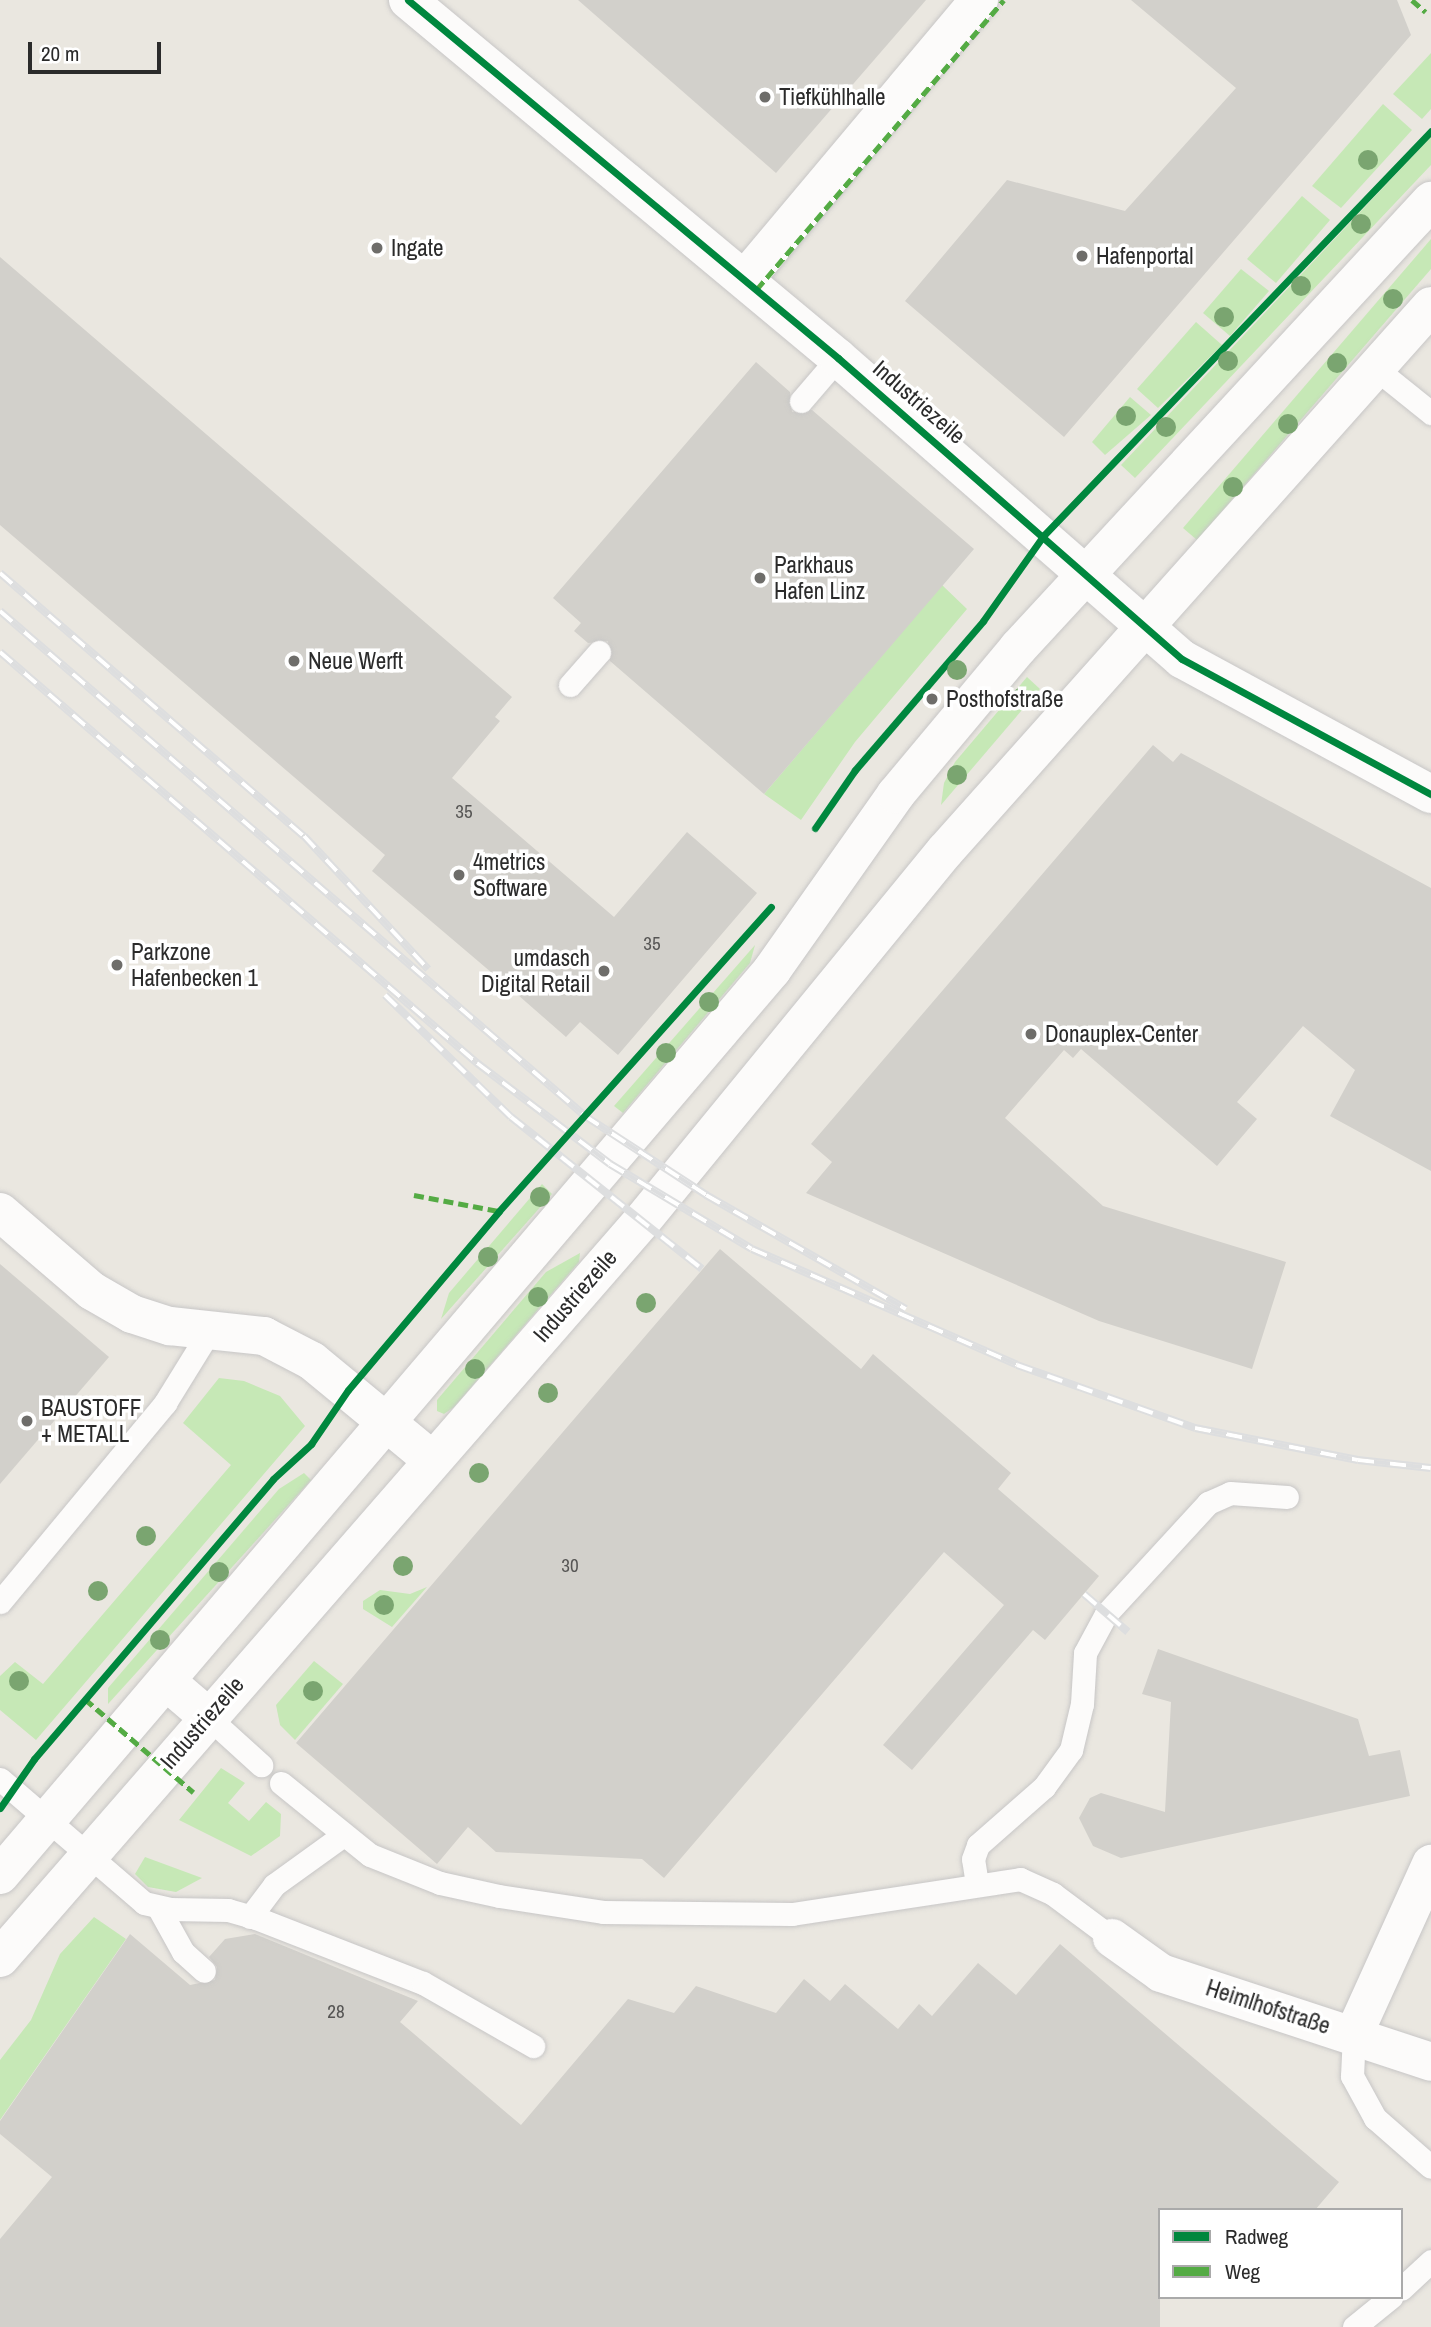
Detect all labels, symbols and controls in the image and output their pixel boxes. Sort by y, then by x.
scale bar [32,28,164,72]
text: 20 m [41,39,79,68]
place label: Tiefkühlhalle [779,83,886,111]
marker: Tiefkühlhalle [757,89,773,105]
place label: Ingate [391,234,443,262]
marker: Ingate [369,240,385,256]
place label: Hafenportal [1096,242,1193,270]
marker: Hafenportal [1074,248,1090,264]
street label: Industriezeile [867,354,971,450]
place label: Parkhaus Hafen Linz [774,551,865,605]
marker: Parkhaus Hafen Linz [752,570,768,586]
place label: Neue Werft [308,647,403,675]
marker: Neue Werft [286,653,302,669]
place label: Posthofstraße [946,685,1063,713]
marker: Posthofstraße [924,691,940,707]
house number: 35 [455,801,473,823]
place label: 4metrics Software [473,848,547,902]
marker: 4metrics Software [451,867,467,883]
house number: 35 [643,933,661,955]
place label: Parkzone Hafenbecken 1 [131,938,258,992]
place label: umdasch Digital Retail [481,944,590,998]
marker: Parkzone Hafenbecken 1 [109,957,125,973]
marker: umdasch Digital Retail [596,963,612,979]
place label: Donauplex-Center [1045,1020,1198,1048]
marker: Donauplex-Center [1023,1026,1039,1042]
street label: Industriezeile [527,1244,623,1348]
place label: BAUSTOFF + METALL [41,1394,141,1448]
marker: BAUSTOFF + METALL [19,1413,35,1429]
house number: 30 [561,1555,579,1577]
street label: Industriezeile [154,1671,250,1775]
street label: Heimlhofstraße [1202,1974,1334,2040]
house number: 28 [327,2001,345,2023]
legend [1158,2208,1403,2299]
text: Radweg [1225,2222,1288,2251]
text: Weg [1225,2257,1260,2286]

